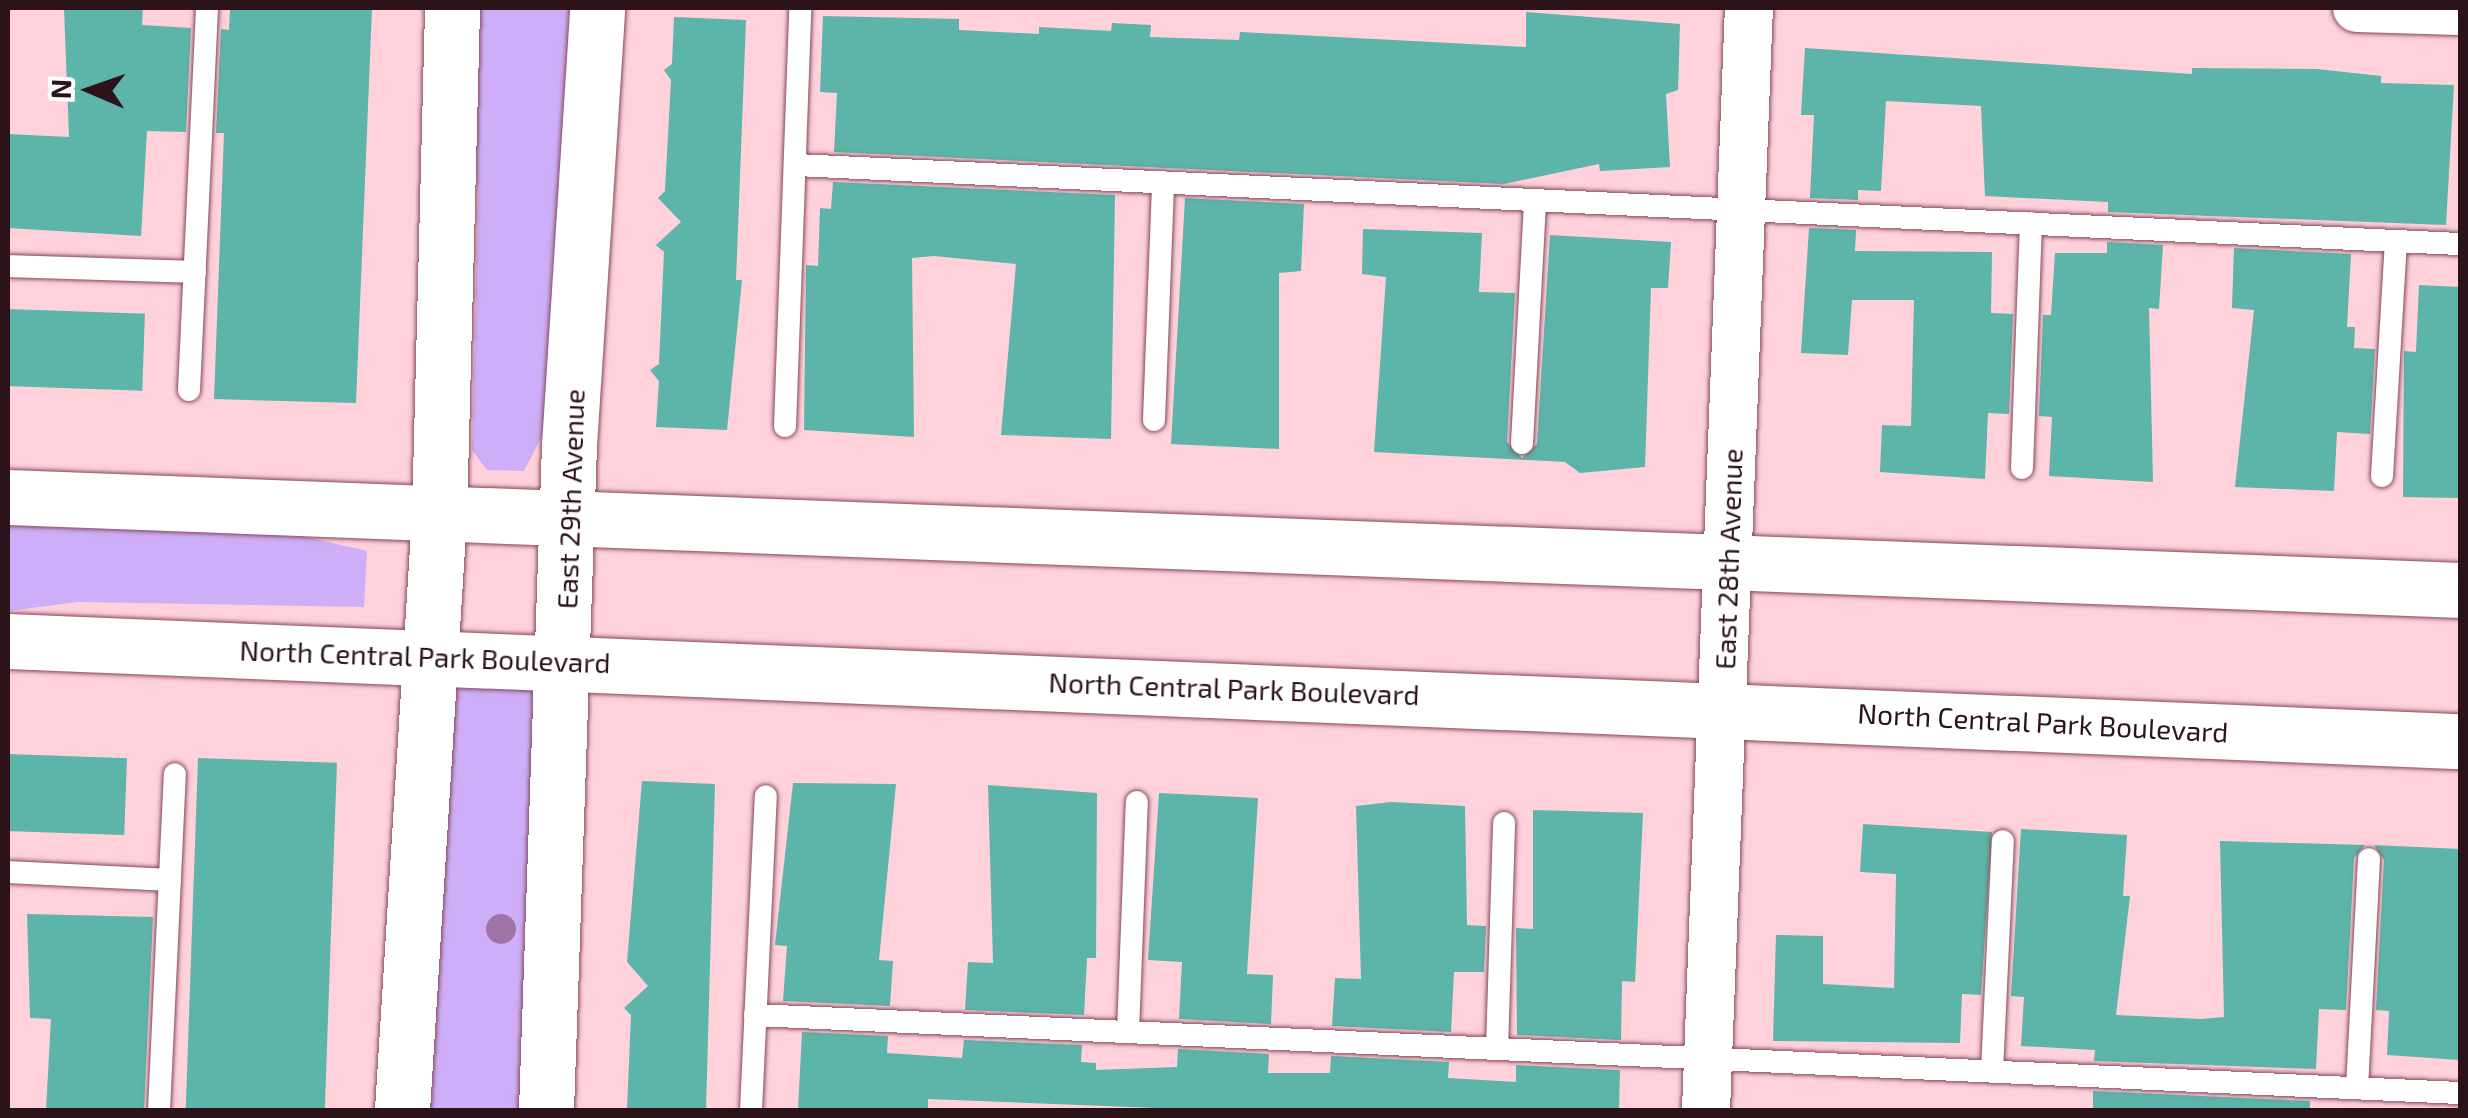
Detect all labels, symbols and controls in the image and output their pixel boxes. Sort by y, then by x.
north arrow [40,40,140,140]
text: N [43,78,77,100]
street label: East 29th Avenue [549,388,591,610]
street label: East 28th Avenue [1707,448,1749,670]
street label: North Central Park Boulevard [238,633,612,679]
street label: North Central Park Boulevard [1047,665,1421,711]
street label: North Central Park Boulevard [1856,695,2230,749]

